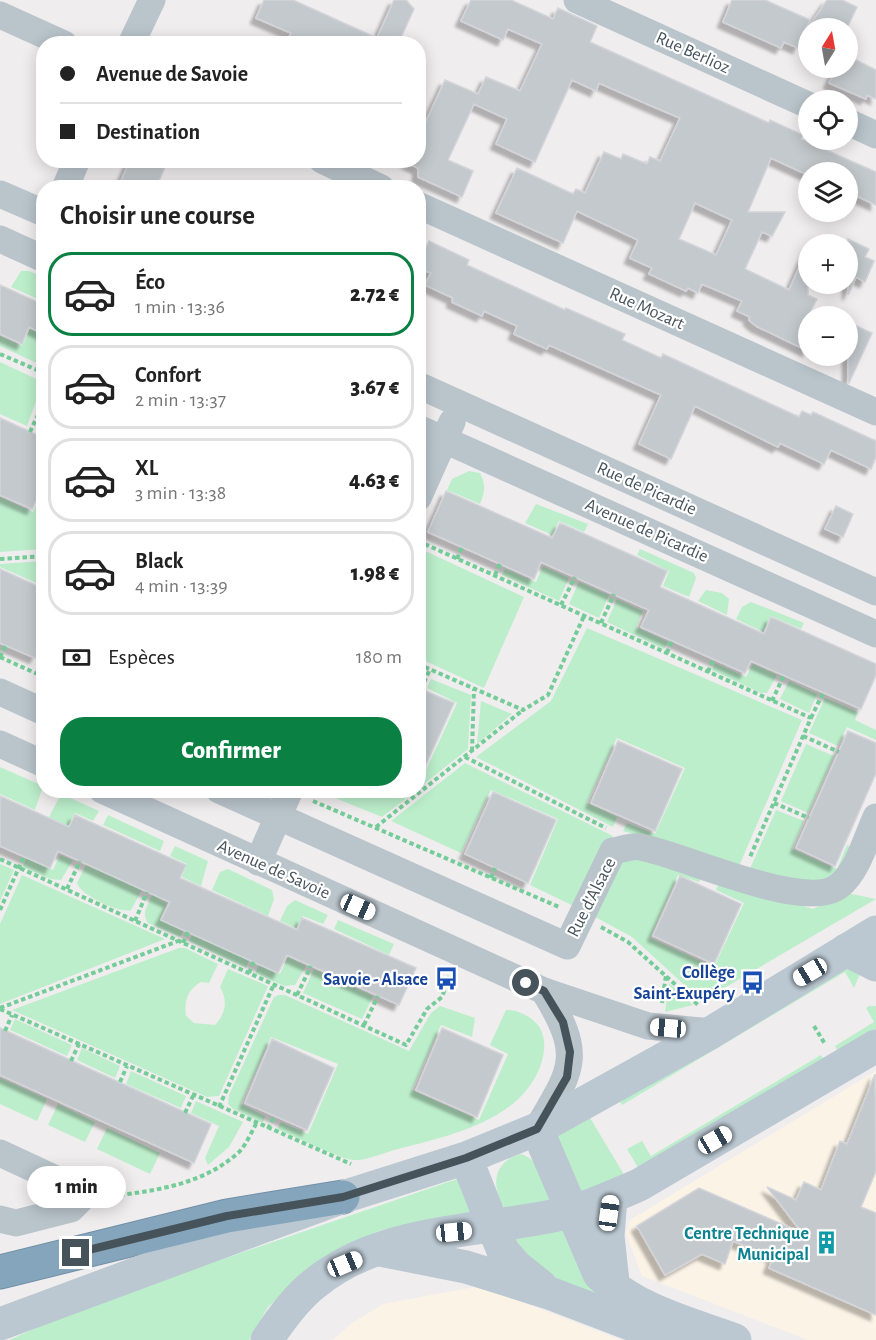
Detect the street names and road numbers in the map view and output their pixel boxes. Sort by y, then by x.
street label: Rue Berlioz [653,29,732,77]
street label: Rue Mozart [607,285,687,333]
street label: Rue de Picardie [594,459,699,519]
street label: Avenue de Picardie [582,496,711,566]
street label: Avenue de Savoie [215,837,333,903]
street label: Rue d'Alsace [564,855,620,940]

